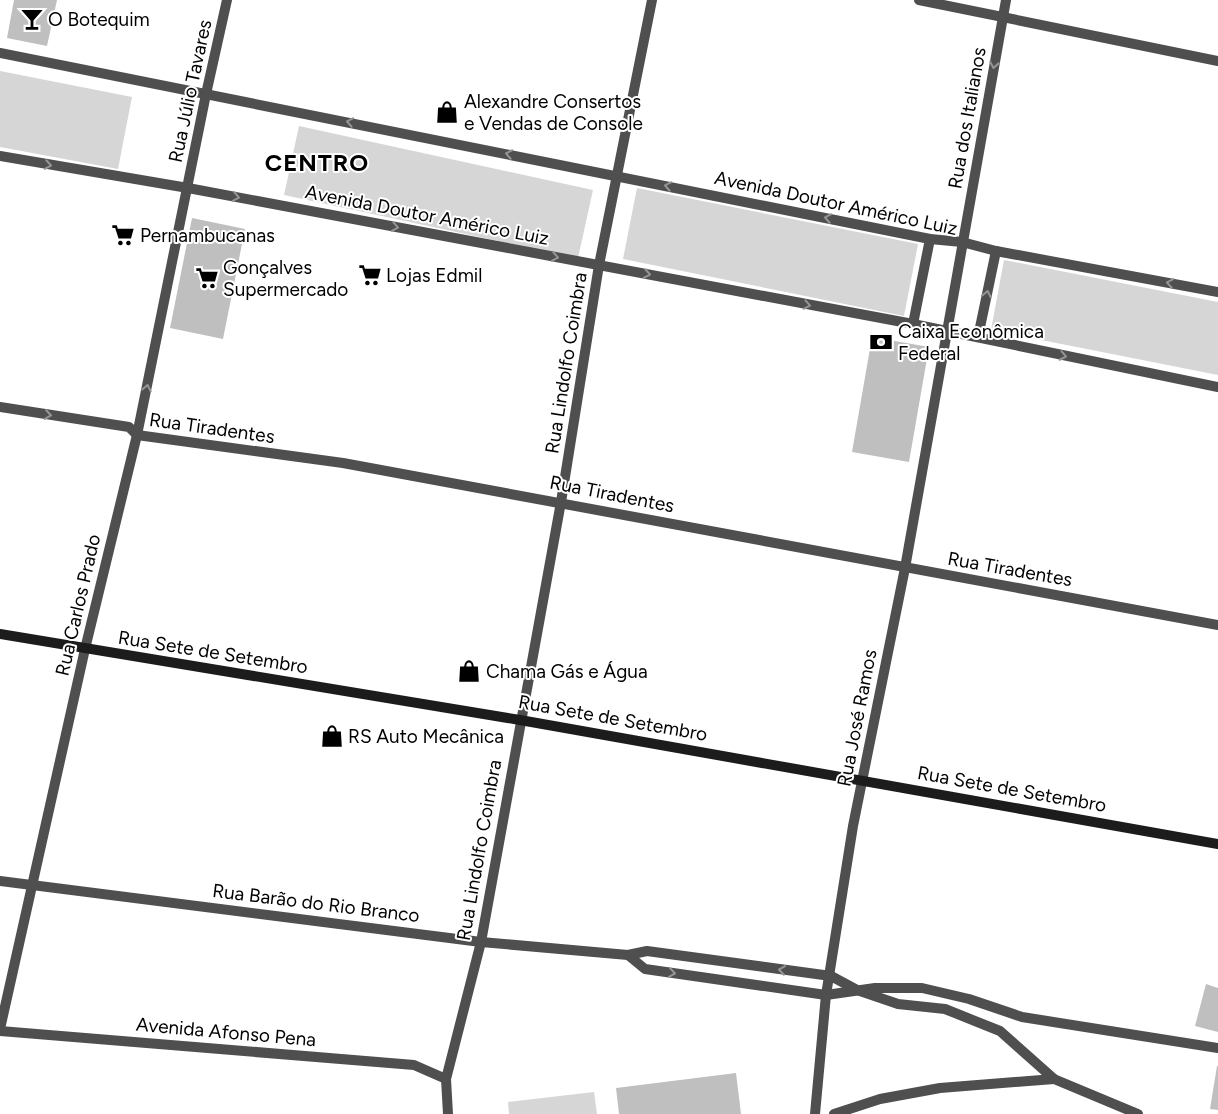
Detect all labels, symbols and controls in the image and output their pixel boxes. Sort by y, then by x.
bar icon: O Botequim [19,6,45,32]
place label: O Botequim [48,8,150,31]
street label: Rua Júlio Tavares [164,17,216,165]
street label: Rua dos Italianos [943,45,991,191]
one-way arrow [990,60,1000,69]
place label: Alexandre Consertos e Vendas de Console [464,90,643,135]
shop icon: Alexandre Consertos e Vendas de Console [434,99,460,125]
one-way arrow [345,117,354,128]
district label: CENTRO [265,148,369,177]
one-way arrow [505,149,514,159]
one-way arrow [44,159,52,169]
street label: Avenida Doutor Américo Luiz [712,166,960,240]
street label: Avenida Doutor Américo Luiz [303,180,551,250]
one-way arrow [664,181,673,192]
one-way arrow [231,192,240,202]
one-way arrow [823,213,832,224]
supermarket icon: Pernambucanas [110,222,136,248]
one-way arrow [391,222,400,232]
place label: Pernambucanas [140,224,275,247]
one-way arrow [551,251,559,262]
place label: Gonçalves Supermercado [223,256,348,301]
supermarket icon: Lojas Edmil [357,262,383,288]
place label: Lojas Edmil [386,264,482,287]
supermarket icon: Gonçalves Supermercado [194,265,220,291]
one-way arrow [643,269,652,279]
street label: Rua Lindolfo Coimbra [540,271,592,455]
one-way arrow [1166,278,1174,288]
one-way arrow [981,290,992,299]
one-way arrow [803,299,811,309]
place label: Caixa Econômica Federal [898,320,1044,365]
bank icon: Caixa Econômica Federal [868,329,894,355]
one-way arrow [1058,350,1067,361]
one-way arrow [141,383,152,392]
street label: Rua Tiradentes [148,408,276,448]
one-way arrow [44,409,53,419]
street label: Rua Tiradentes [548,471,676,517]
street label: Rua Carlos Prado [51,532,105,678]
street label: Rua Tiradentes [946,547,1074,591]
street label: Rua Sete de Setembro [117,626,309,678]
street label: Rua José Ramos [832,647,882,789]
shop icon: Chama Gás e Água [456,658,482,684]
place label: Chama Gás e Água [486,660,648,683]
street label: Rua Sete de Setembro [517,690,709,746]
shop icon: RS Auto Mecânica [319,723,345,749]
place label: RS Auto Mecânica [348,725,504,748]
street label: Rua Lindolfo Coimbra [452,758,506,942]
street label: Rua Sete de Setembro [916,761,1108,817]
street label: Rua Barão do Rio Branco [211,879,421,927]
one-way arrow [778,965,786,976]
one-way arrow [668,967,676,977]
street label: Avenida Afonso Pena [135,1013,317,1051]

